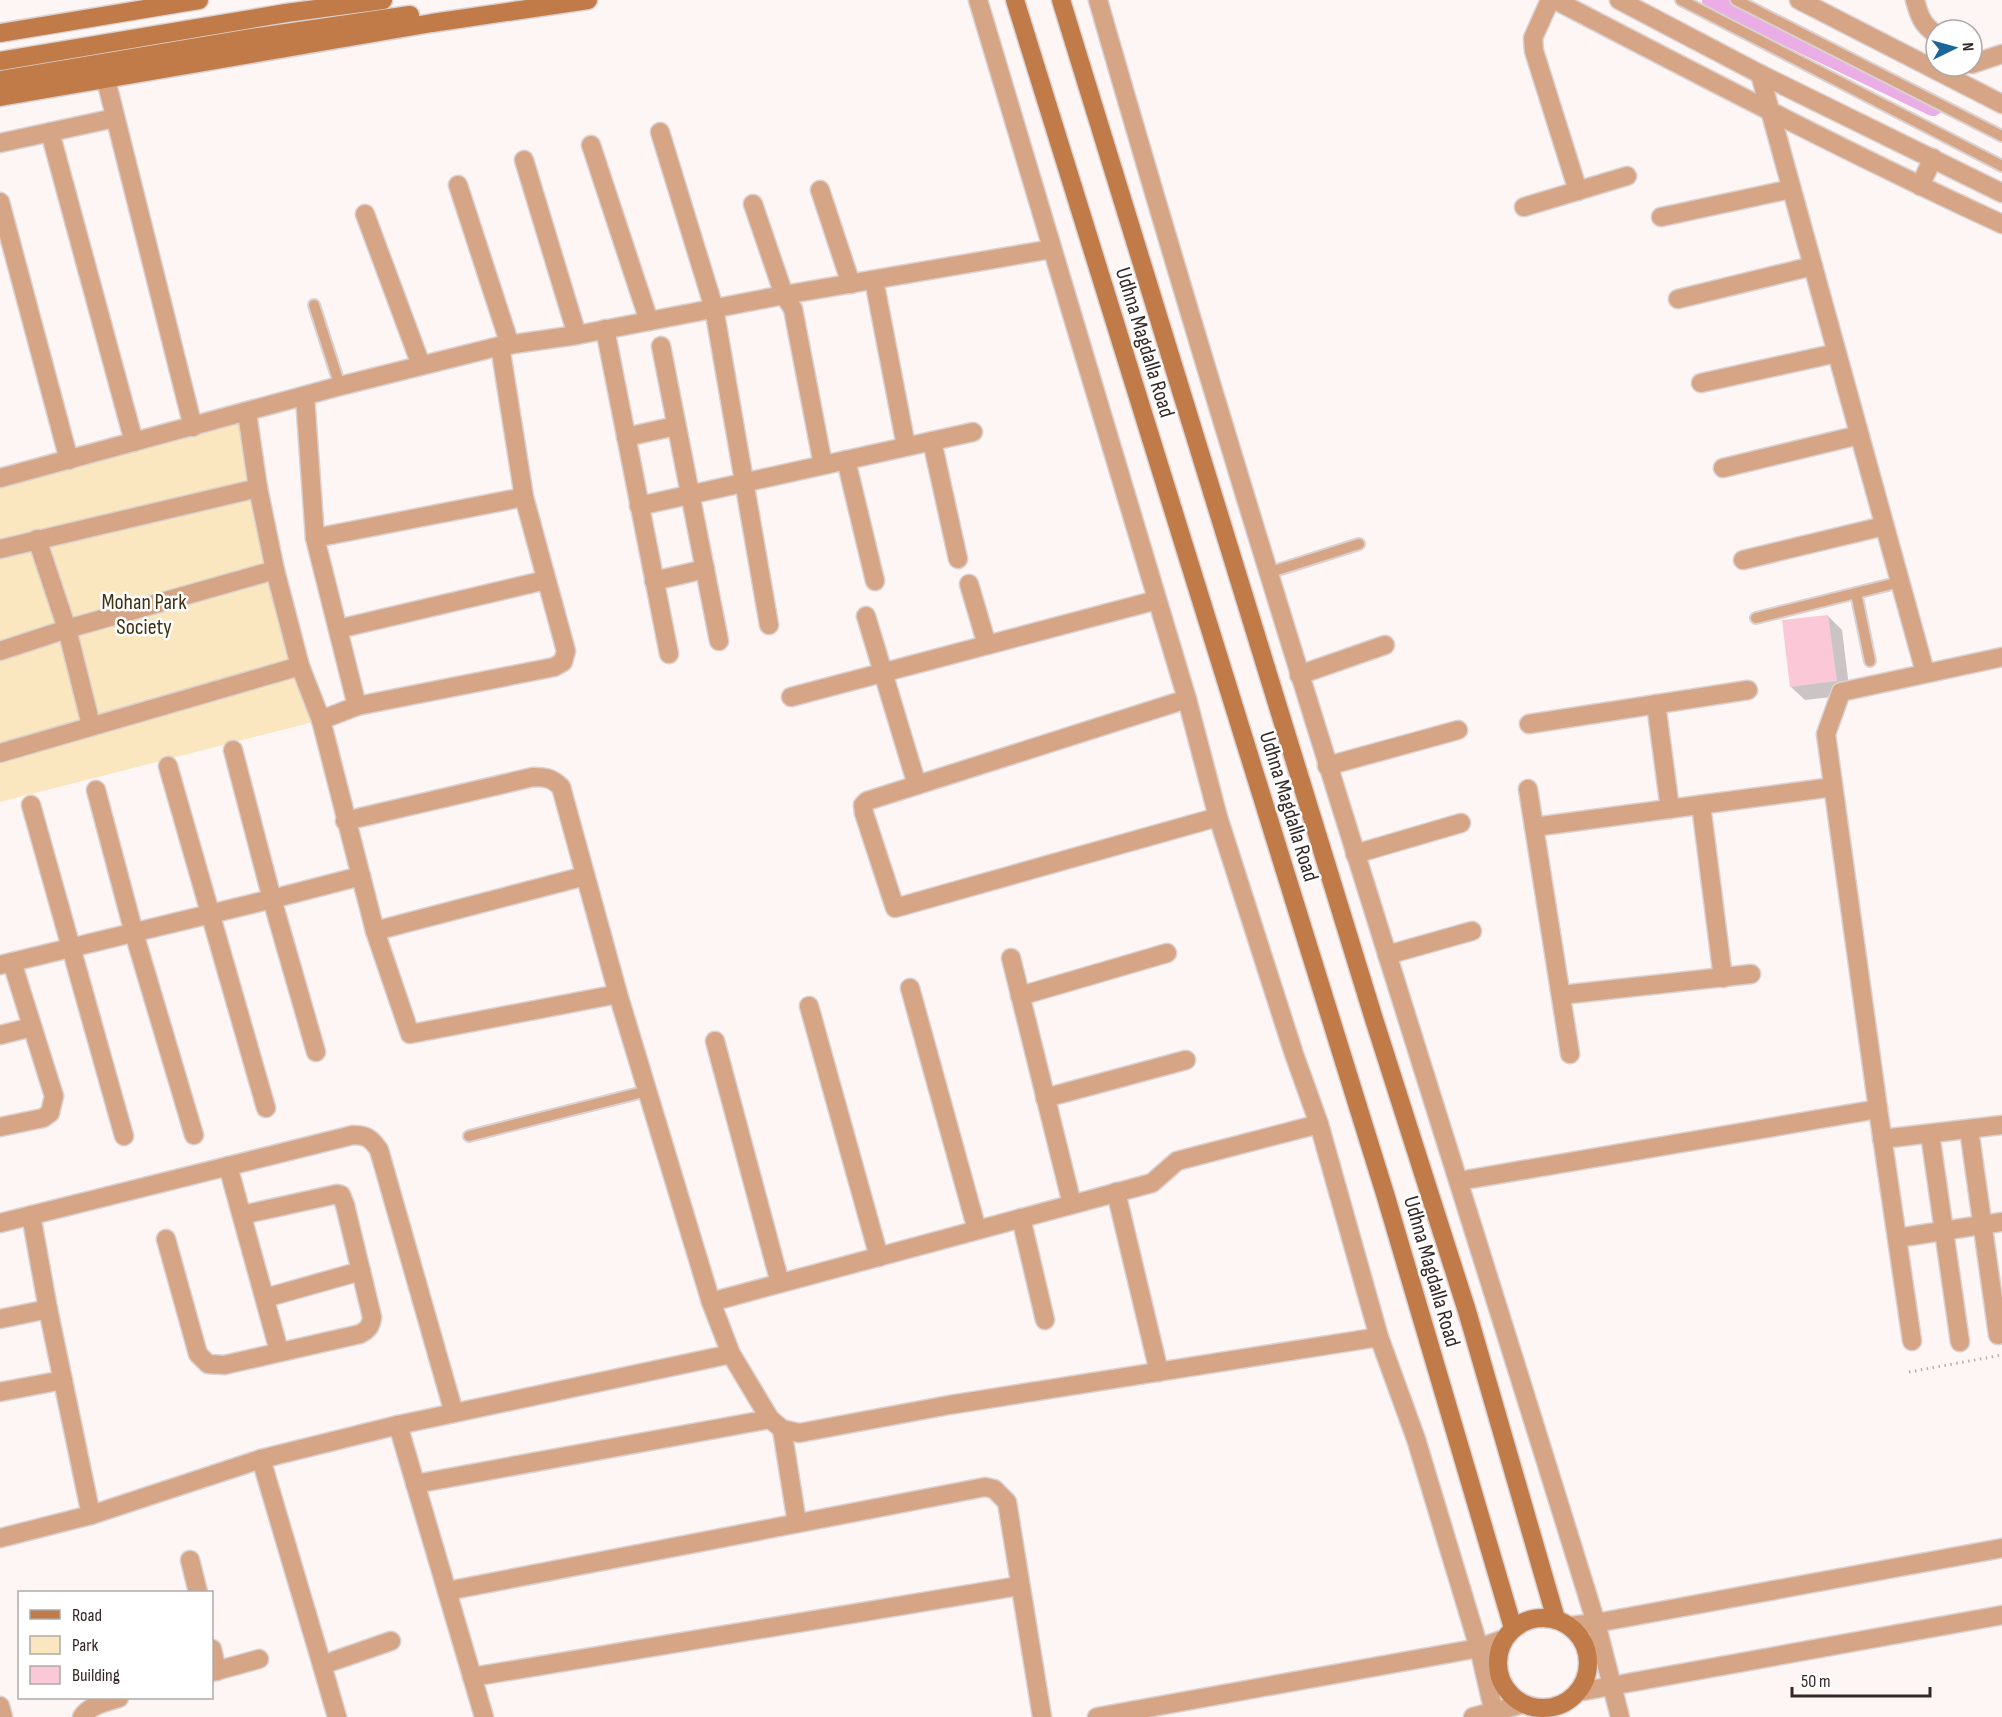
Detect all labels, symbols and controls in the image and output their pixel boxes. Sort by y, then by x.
north arrow [1924,18,1984,78]
text: N [1958,42,1977,52]
street label: Udhna Magdalla Road [1109,264,1180,421]
park label: Mohan Park Society [101,589,187,641]
street label: Udhna Magdalla Road [1253,728,1324,885]
street label: Udhna Magdalla Road [1397,1193,1466,1350]
legend [18,1591,213,1699]
text: Road [72,1605,102,1626]
text: Park [72,1635,98,1656]
scale bar [1792,1660,1930,1698]
text: Building [72,1665,120,1686]
text: 50 m [1801,1671,1831,1692]

